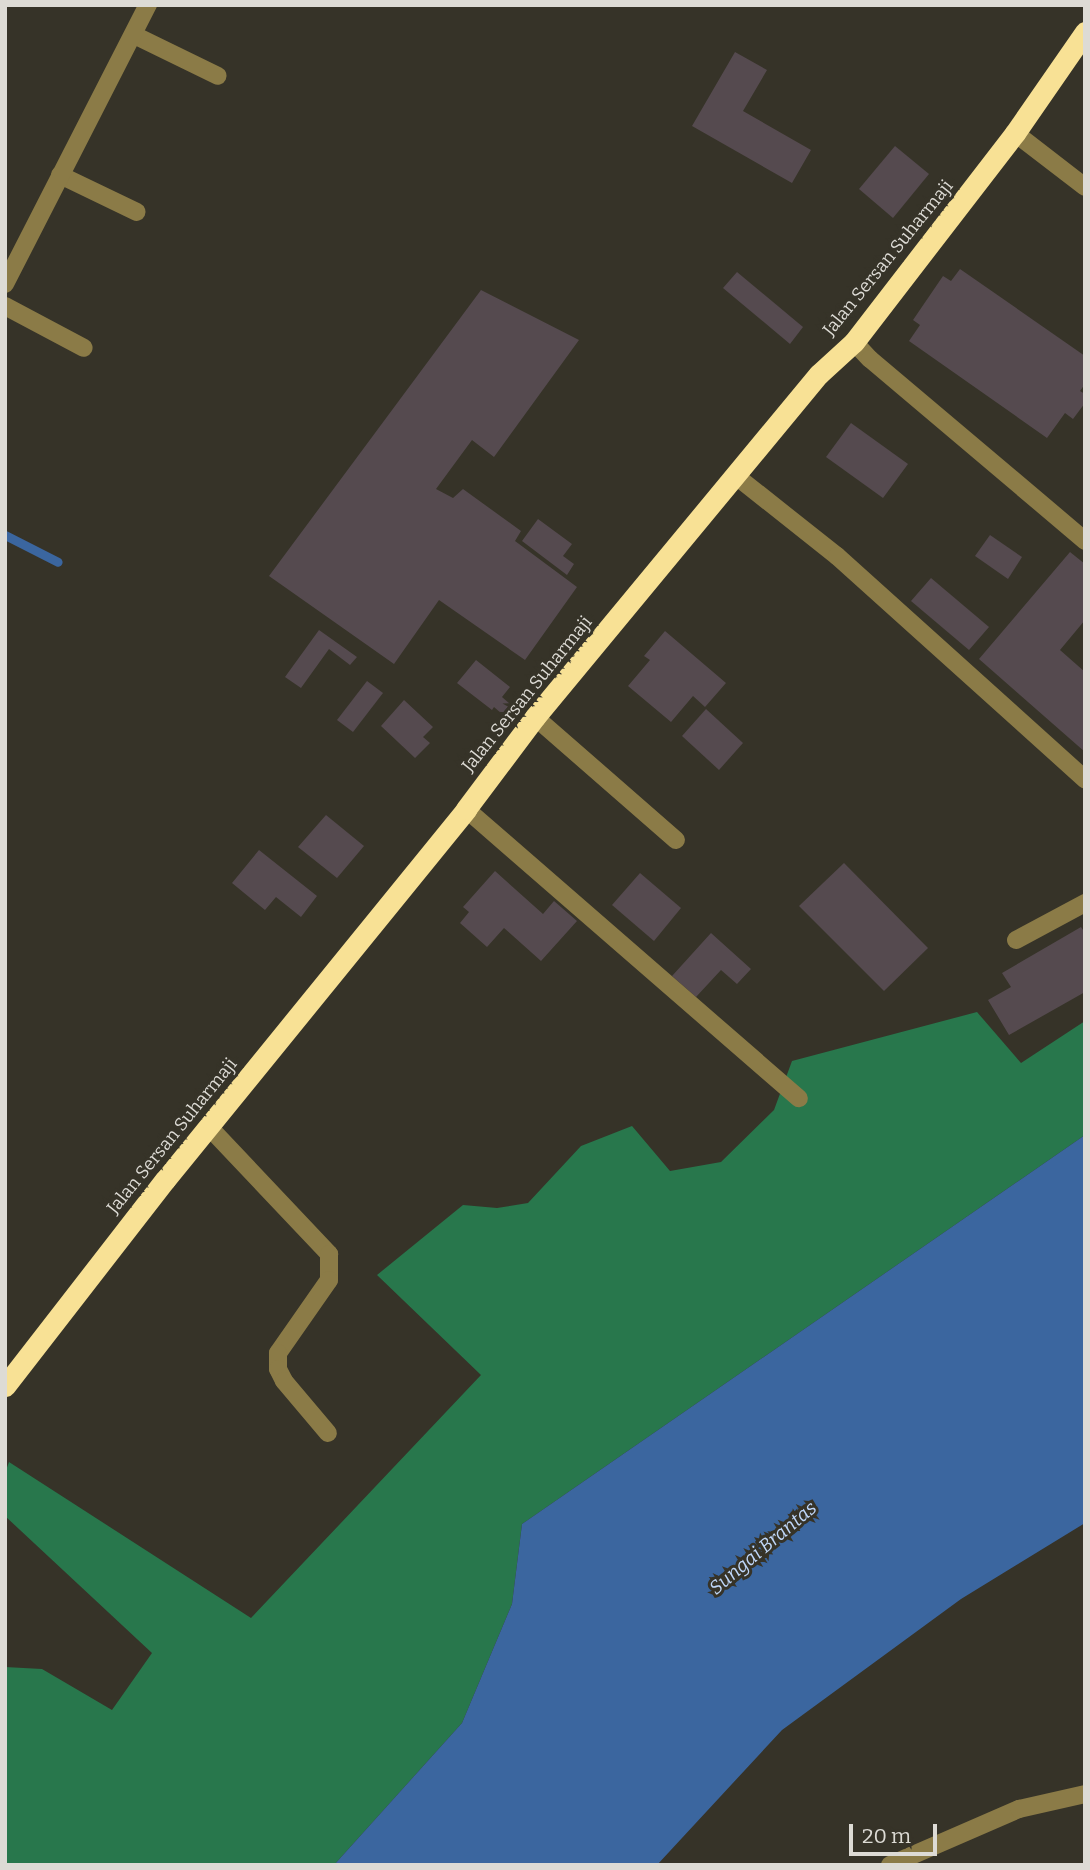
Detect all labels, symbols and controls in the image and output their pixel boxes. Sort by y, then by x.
street label: Jalan Sersan Suharmaji [818,176,958,340]
street label: Jalan Sersan Suharmaji [457,612,597,776]
street label: Jalan Sersan Suharmaji [102,1054,242,1218]
water label: Sungai Brantas [705,1497,821,1599]
scale bar [852,1811,940,1855]
text: 20 m [862,1823,911,1849]

